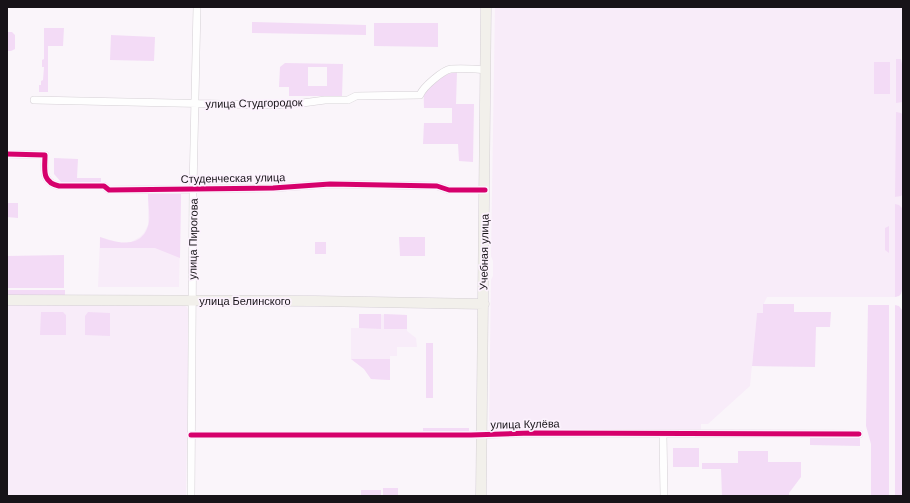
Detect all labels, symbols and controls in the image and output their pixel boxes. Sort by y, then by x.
street label: улица Студгородок [205,96,303,110]
street label: Студенческая улица [181,171,286,185]
street label: улица Пирогова [186,197,200,280]
street label: Учебная улица [477,213,491,290]
street label: улица Белинского [199,295,291,307]
street label: улица Кулёва [490,417,561,431]

